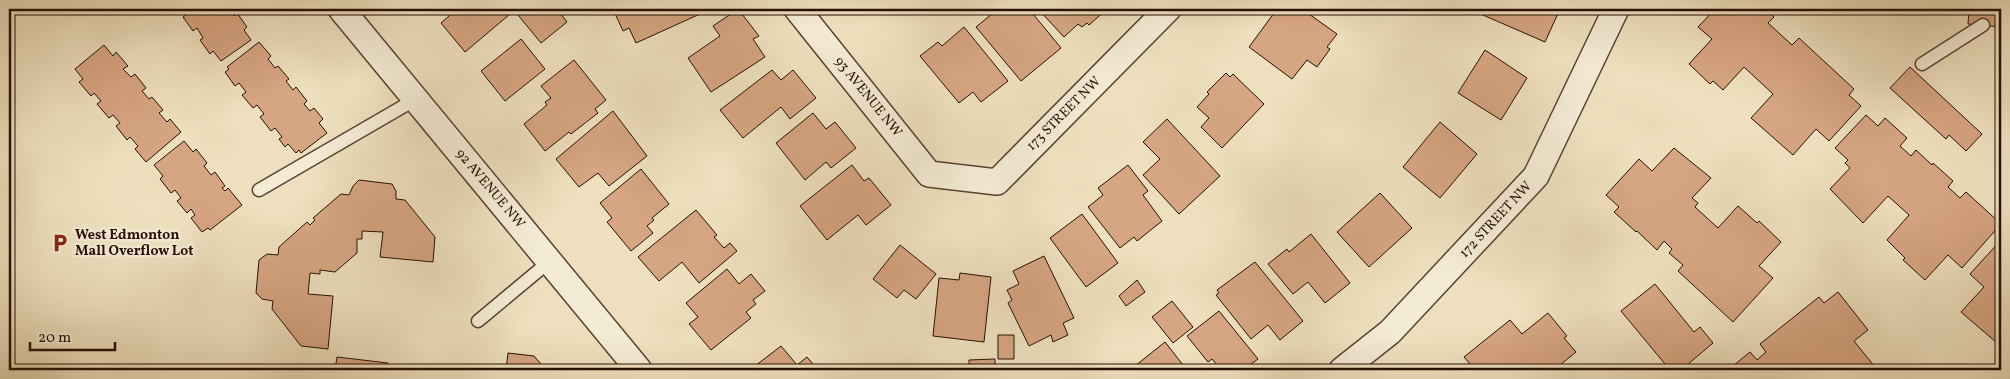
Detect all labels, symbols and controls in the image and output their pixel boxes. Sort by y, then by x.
street label: 93 AVENUE NW [830,53,906,141]
street label: 173 STREET NW [1023,73,1105,155]
street label: 92 AVENUE NW [451,145,529,233]
street label: 172 STREET NW [1456,178,1536,262]
place label: West Edmonton Mall Overflow Lot [75,226,194,261]
parking icon: West Edmonton Mall Overflow Lot [49,232,71,254]
scale bar [30,319,115,351]
text: 20 m [38,328,71,349]

